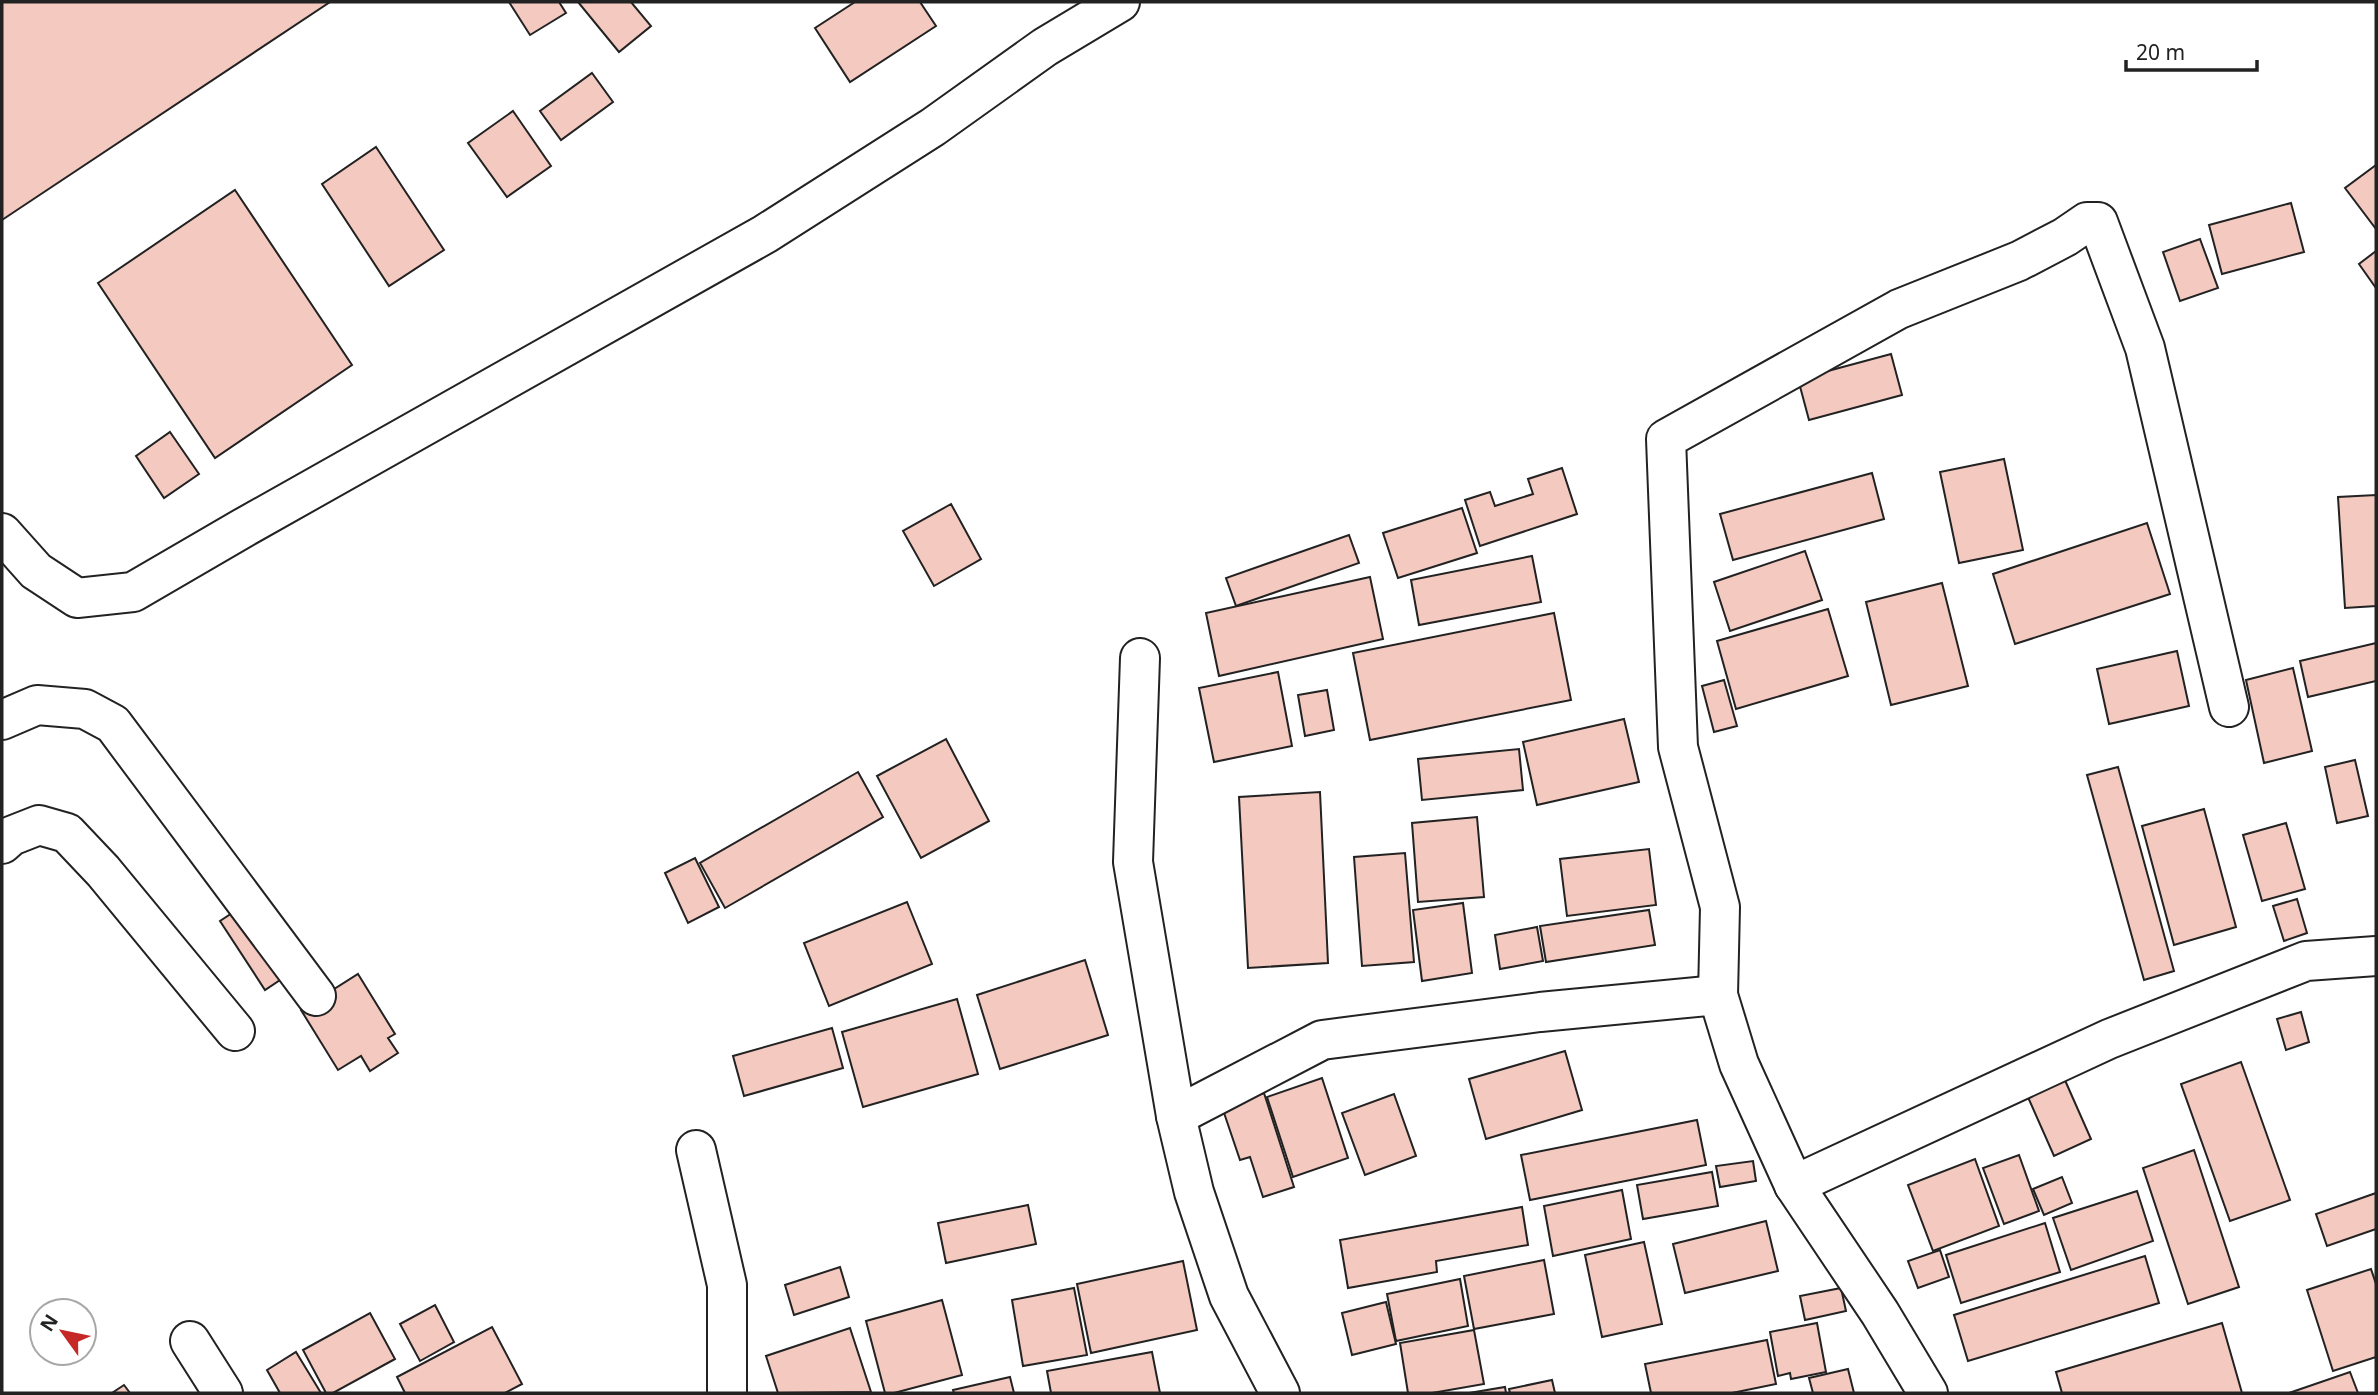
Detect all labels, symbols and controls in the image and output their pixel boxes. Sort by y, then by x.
scale bar [2126,28,2257,72]
text: 20 m [2136,38,2185,66]
north arrow [28,1297,98,1367]
text: N [34,1309,64,1336]

